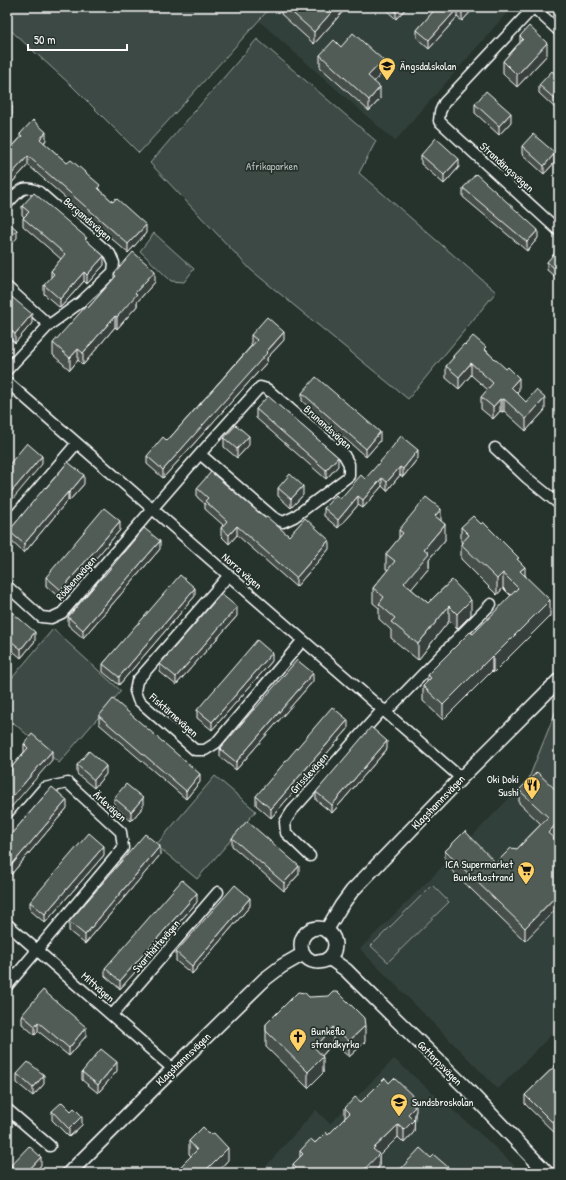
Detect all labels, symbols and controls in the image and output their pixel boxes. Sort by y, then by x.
scale bar [28,26,127,52]
text: 50 m [34,31,55,48]
school or university icon: Ängsdalskolan [377,56,397,81]
place label: Ängsdalskolan [400,59,456,73]
street label: Strandängsvägen [477,139,537,195]
park label: Afrikaparken [246,159,298,173]
street label: Bergandsvägen [61,194,115,244]
street label: Brunandsvägen [301,402,355,452]
street label: Norra vägen [219,550,265,592]
street label: Rödbenavägen [53,553,99,603]
street label: Fisktärnevägen [146,689,201,740]
street label: Grisslevägen [287,749,331,797]
street label: Klagshamnsvägen [408,772,468,832]
place label: Oki Doki Sushi [487,772,519,799]
restaurant icon: Oki Doki Sushi [522,775,542,800]
street label: Ärlevägen [90,787,130,825]
place label: ICA Supermarket Bunkeflostrand [445,857,514,884]
supermarket icon: ICA Supermarket Bunkeflostrand [516,860,536,885]
street label: Svarthättevägen [129,917,183,975]
street label: Mittvägen [78,969,118,1005]
place label: Bunkeflo strandkyrka [311,1024,360,1051]
church icon: Bunkeflo strandkyrka [288,1027,308,1052]
street label: Klagshamnsvägen [153,1029,213,1089]
street label: Gottorpsvägen [415,1038,465,1088]
school or university icon: Sundsbroskolan [389,1092,409,1117]
place label: Sundsbroskolan [412,1095,474,1109]

